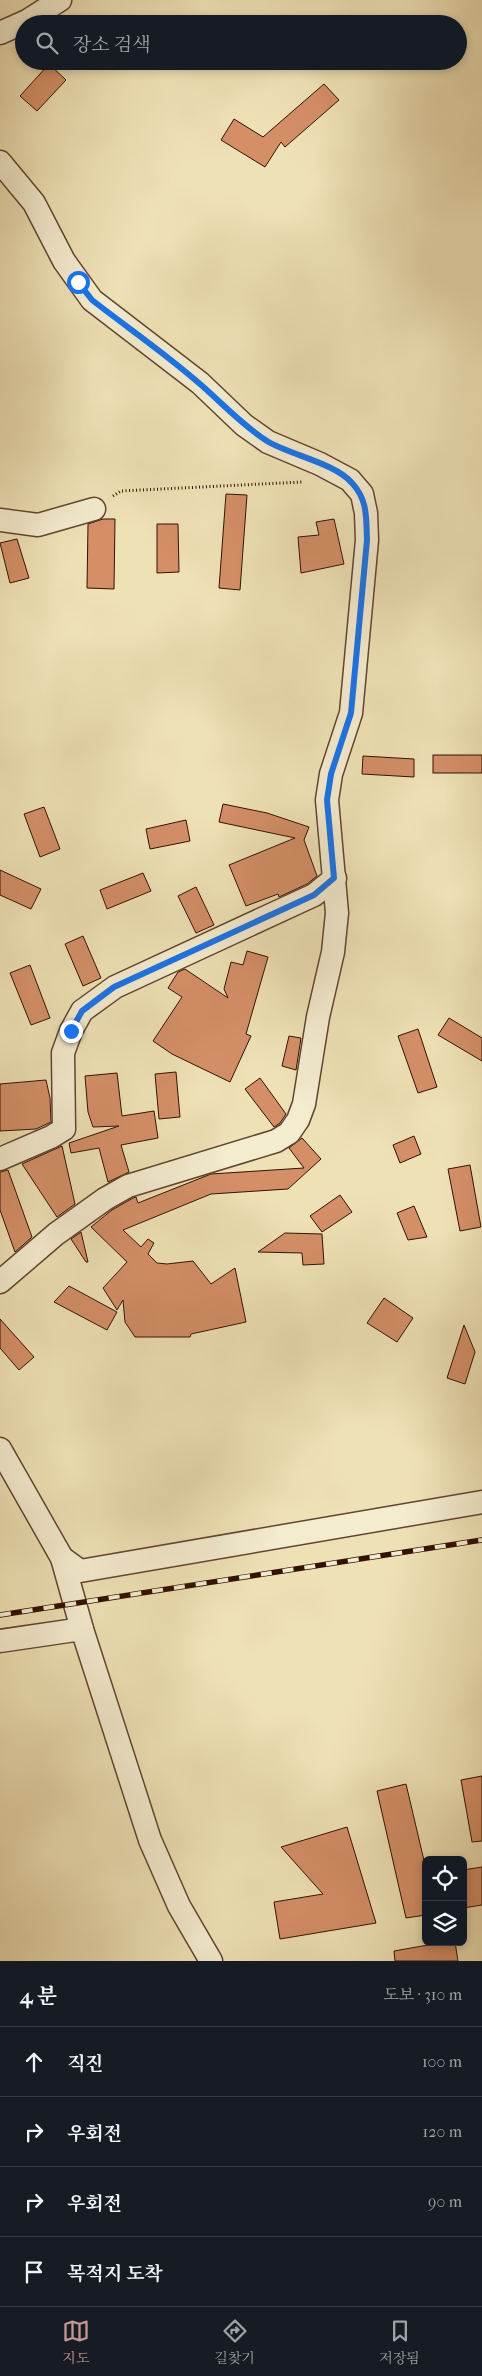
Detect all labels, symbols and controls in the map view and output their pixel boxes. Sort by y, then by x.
search box [15,15,467,70]
icon: search [33,29,61,57]
text: 장소 검색 [73,34,151,56]
route start [67,271,90,294]
route end [60,1020,83,1043]
map controls [422,1856,467,1946]
button: locate [422,1856,467,1901]
button: layers [422,1901,467,1946]
text: 4 분 [20,1984,57,2008]
text: 도보 · 310 m [383,1985,462,2004]
icon: ahead [20,2048,48,2076]
text: 100 m [422,2052,462,2071]
text: 직진 [67,2053,104,2075]
icon: right [20,2118,48,2146]
text: 120 m [423,2122,462,2141]
text: 우회전 [67,2123,122,2145]
icon: right [20,2188,48,2216]
text: 90 m [428,2192,462,2211]
text: 우회전 [67,2193,122,2215]
icon: arrive [20,2258,48,2286]
text: 목적지 도착 [67,2263,163,2285]
tab: 지도 [62,2317,90,2367]
tab: 길찾기 [214,2317,255,2367]
tab: 저장됨 [379,2317,420,2367]

